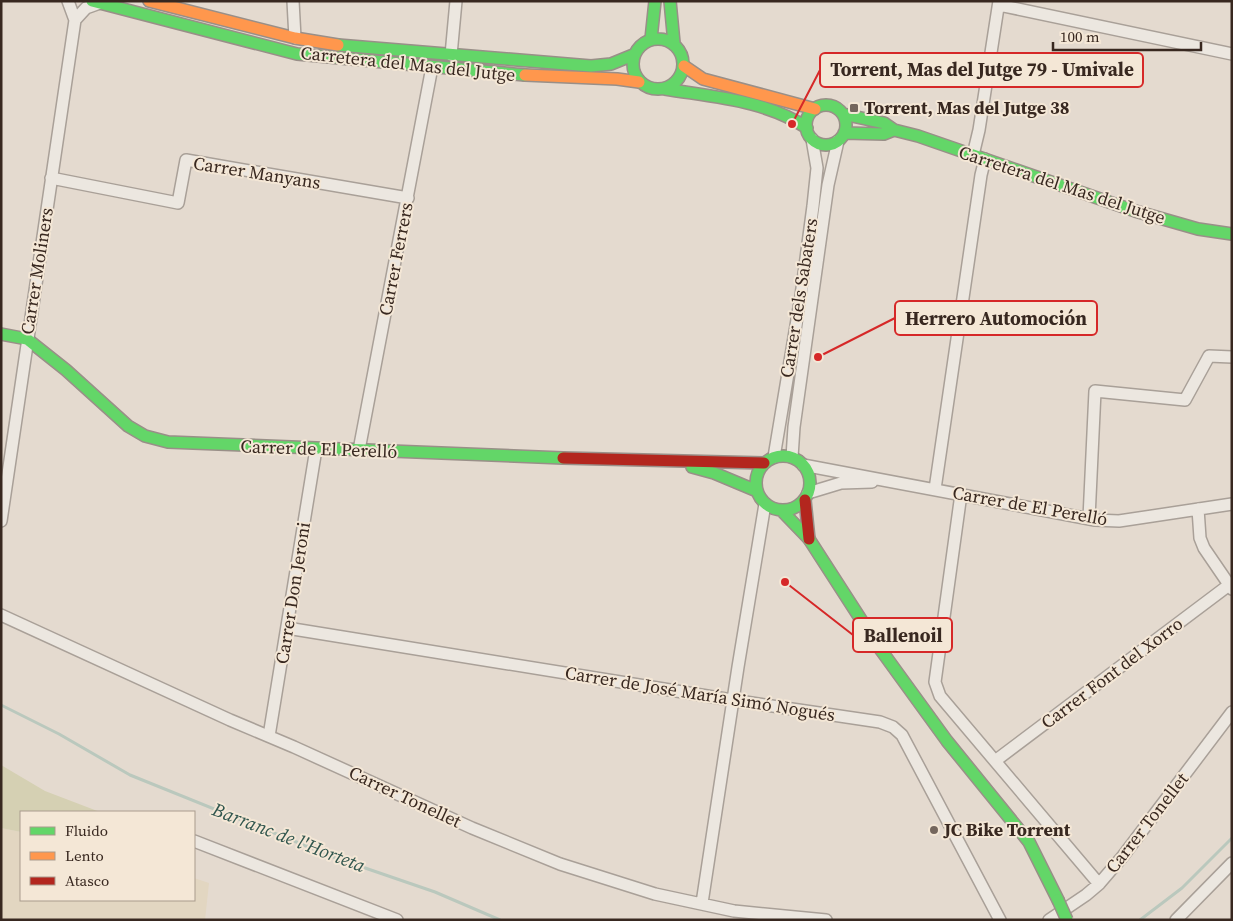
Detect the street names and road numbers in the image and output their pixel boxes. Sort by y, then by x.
street label: Carretera del Mas del Jutge [299,40,517,87]
street label: Carretera del Mas del Jutge [956,139,1169,230]
street label: Carrer Manyans [192,150,323,195]
street label: Carrer Ferrers [372,200,419,318]
street label: Carrer Moliners [14,206,59,336]
street label: Carrer dels Sabaters [774,216,823,380]
street label: Carrer de El Perelló [240,433,398,464]
street label: Carrer de El Perelló [951,480,1110,531]
street label: Carrer Don Jeroni [269,520,316,666]
street label: Carrer Font del Xorro [1036,611,1188,734]
street label: Carrer de José María Simó Nogués [563,660,837,727]
street label: Carrer Tonellet [345,760,466,834]
street label: Carrer Tonellet [1099,767,1194,878]

